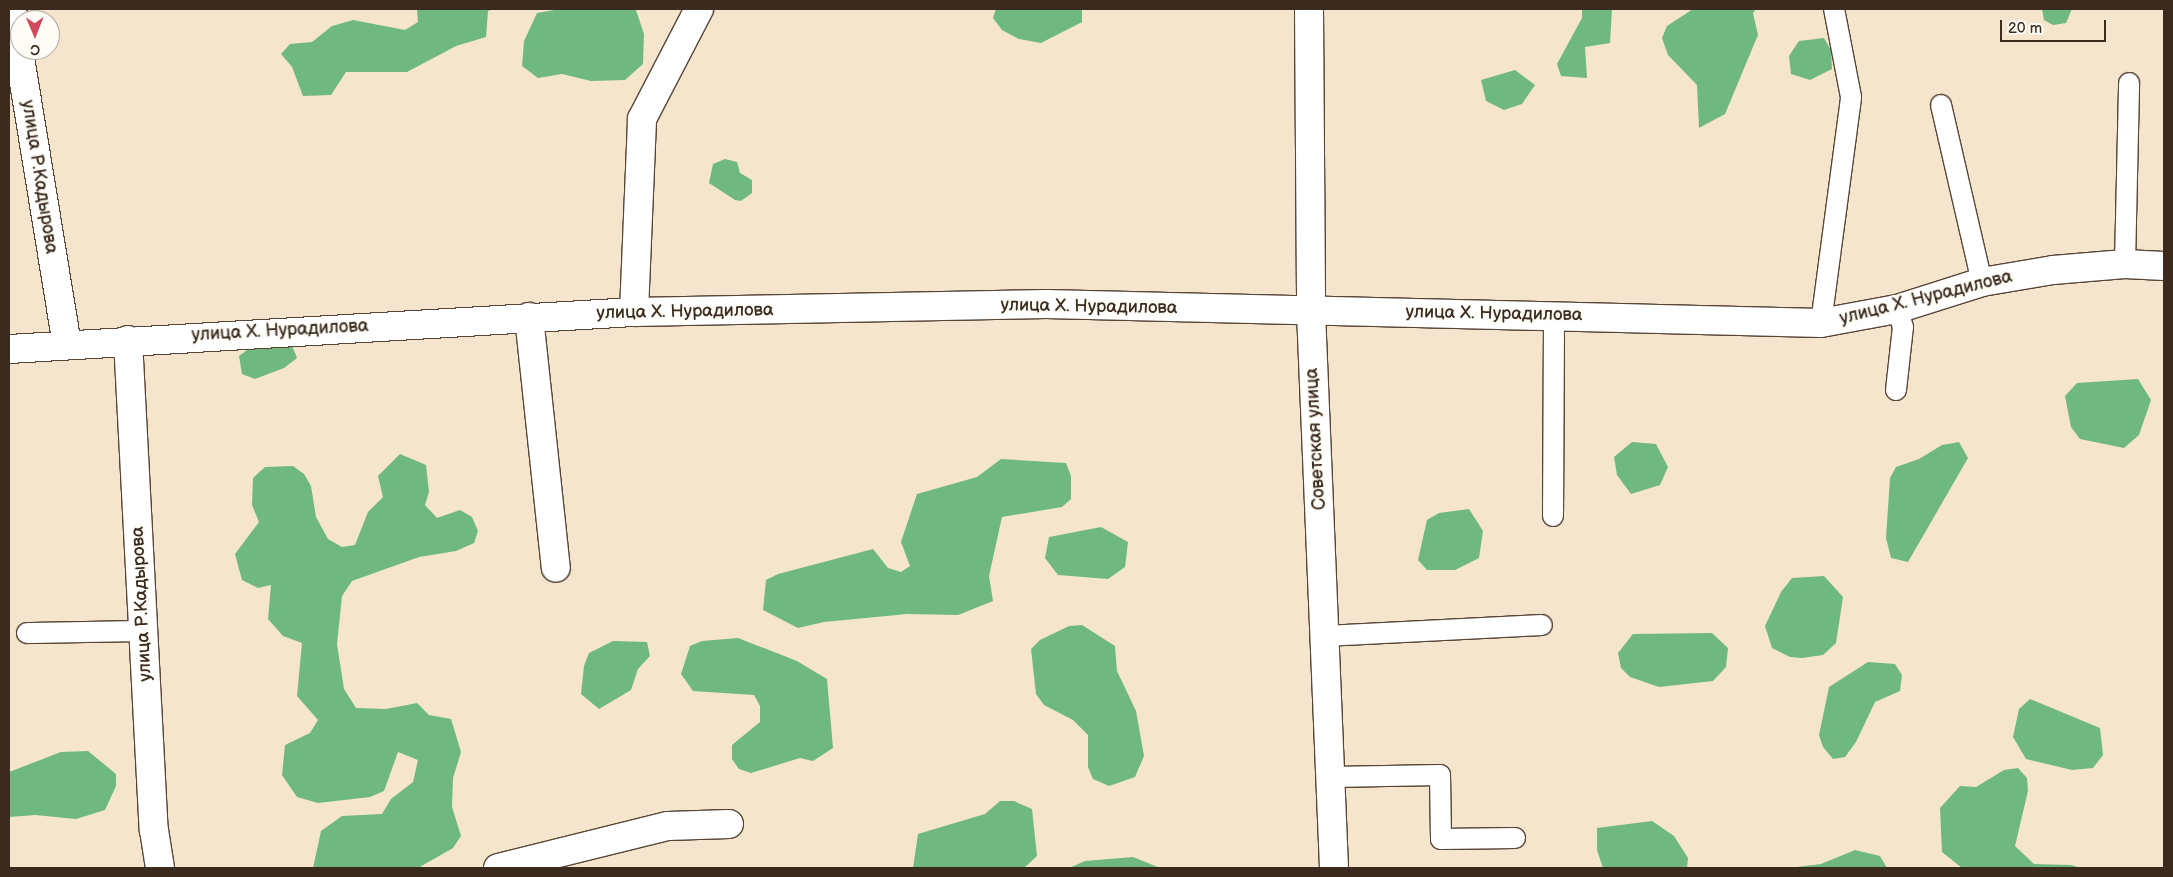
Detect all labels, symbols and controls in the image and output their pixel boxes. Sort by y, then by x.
north arrow [10,10,60,60]
scale bar [2003,10,2109,42]
text: 20 m [2008,19,2042,38]
text: С [30,41,40,58]
street label: улица Р.Кадырова [16,99,62,255]
street label: улица Х. Нурадилова [1838,266,2014,330]
street label: улица Х. Нурадилова [1000,295,1178,319]
street label: улица Х. Нурадилова [596,300,774,324]
street label: улица Х. Нурадилова [1405,302,1583,326]
street label: улица Х. Нурадилова [191,316,369,346]
street label: Советская улица [1301,367,1331,511]
street label: улица Р.Кадырова [127,526,157,682]

